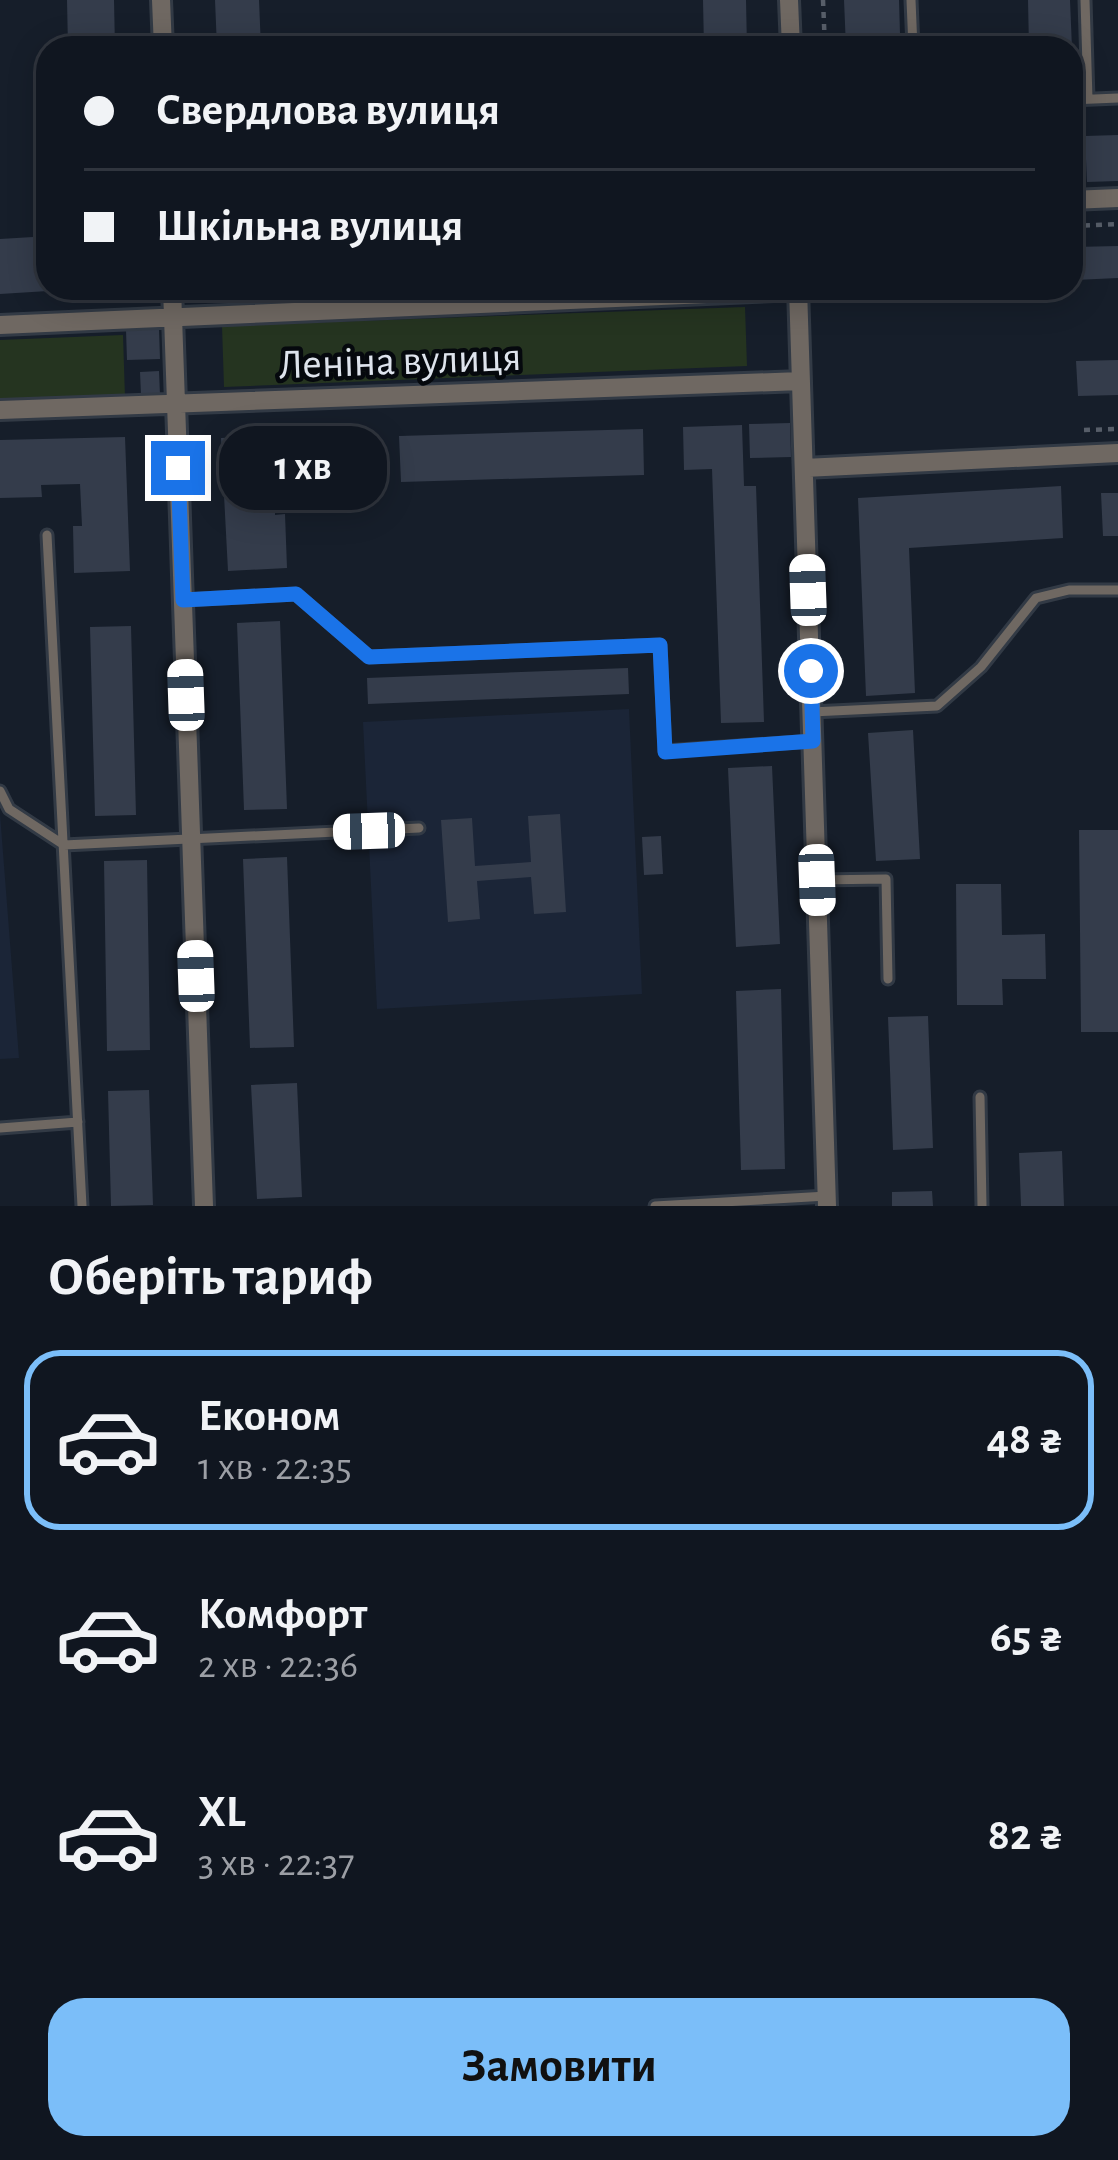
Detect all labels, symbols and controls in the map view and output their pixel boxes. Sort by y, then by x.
text: Свердлова вулиця [156,88,500,133]
text: Шкільна вулиця [156,204,463,249]
street label: Леніна вулиця [278,336,522,386]
callout: 1 хв [220,426,388,510]
route end [151,441,205,495]
text: 1 хв [274,448,332,487]
car [789,553,827,627]
route start [784,644,838,698]
car [167,658,205,732]
car [332,812,406,850]
car [798,843,836,917]
car [177,939,215,1013]
text: Оберіть тариф [48,1251,373,1305]
icon: car [54,1386,162,1494]
text: Економ [198,1394,341,1439]
text: 48 ₴ [986,1417,1064,1462]
text: 1 хв · 22:35 [198,1448,352,1487]
icon: car [54,1584,162,1692]
text: Комфорт [198,1592,367,1637]
text: 65 ₴ [990,1615,1064,1660]
text: 2 хв · 22:36 [198,1646,358,1685]
icon: car [54,1782,162,1890]
text: XL [198,1790,246,1835]
text: 82 ₴ [988,1813,1064,1858]
text: 3 хв · 22:37 [198,1844,354,1883]
button: Замовити [48,1998,1070,2136]

